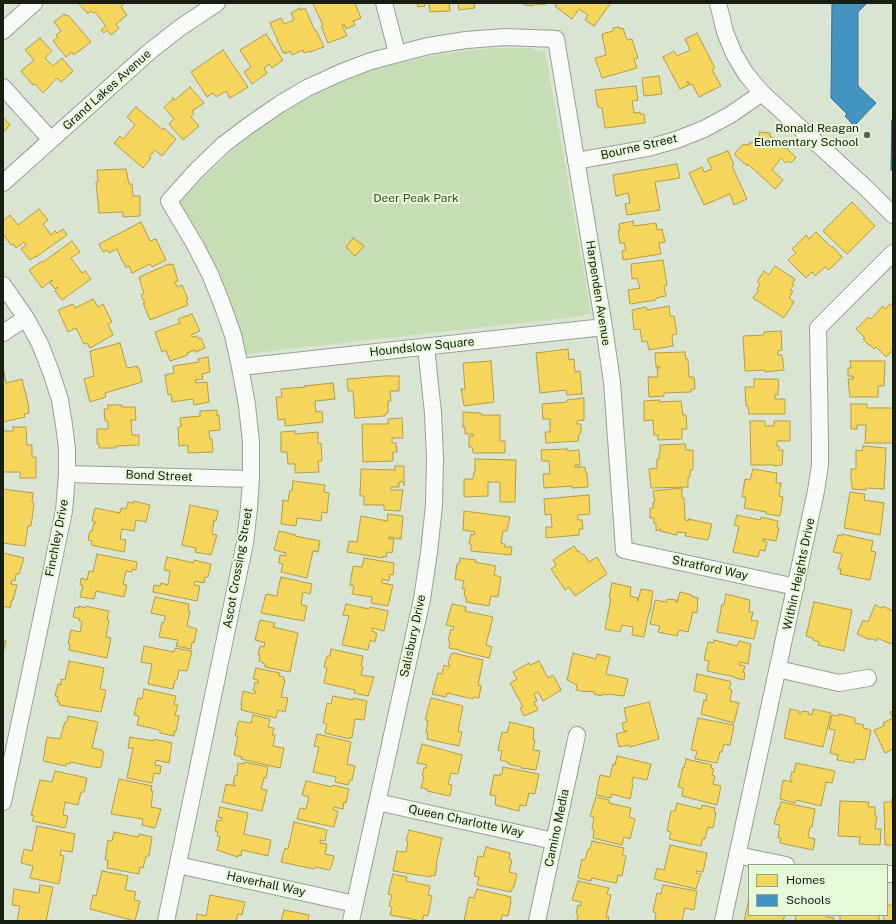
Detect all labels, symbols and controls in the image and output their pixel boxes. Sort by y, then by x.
street label: Grand Lakes Avenue [60,47,154,133]
place label: Ronald Reagan Elementary School [754,121,859,149]
marker: Ronald Reagan Elementary School [862,130,872,140]
street label: Bourne Street [599,131,679,163]
park label: Deer Peak Park [373,191,459,205]
street label: Harpenden Avenue [583,239,613,347]
street label: Houndslow Square [369,334,475,360]
street label: Bond Street [125,468,193,484]
street label: Finchley Drive [42,498,72,578]
street label: Ascot Crossing Street [220,507,256,629]
street label: Within Heights Drive [780,517,818,631]
street label: Stratford Way [671,553,749,583]
street label: Salisbury Drive [397,593,429,679]
street label: Camino Media [542,788,572,868]
street label: Queen Charlotte Way [407,802,525,840]
legend [748,864,888,916]
street label: Haverhall Way [225,869,307,899]
text: Homes [786,873,825,887]
text: Schools [786,893,831,907]

